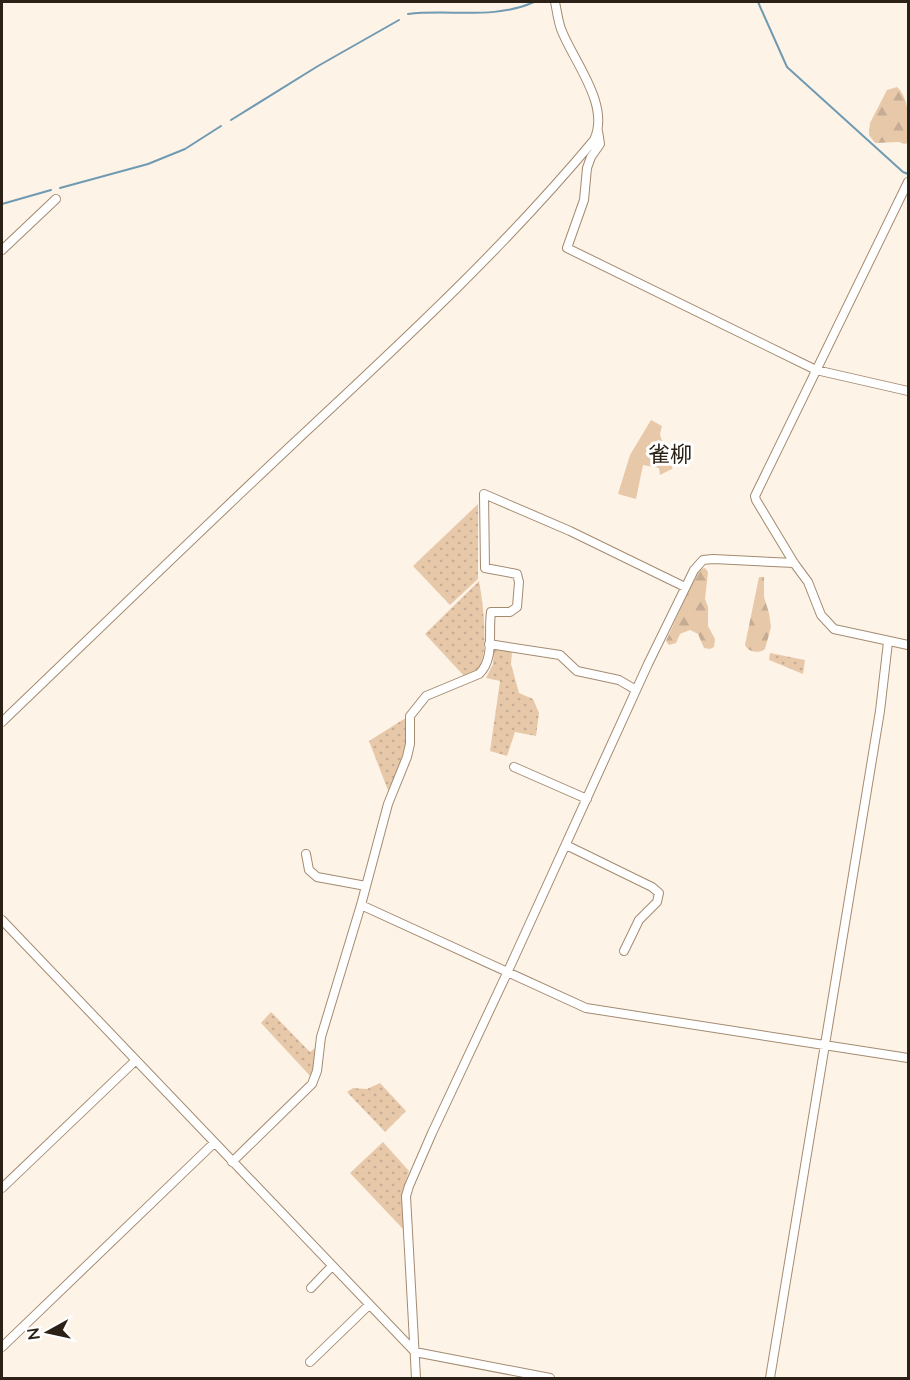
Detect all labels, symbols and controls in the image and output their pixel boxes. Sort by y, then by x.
district label: 雀柳 [648,440,692,467]
north arrow [18,1302,78,1362]
text: N [22,1327,43,1342]

